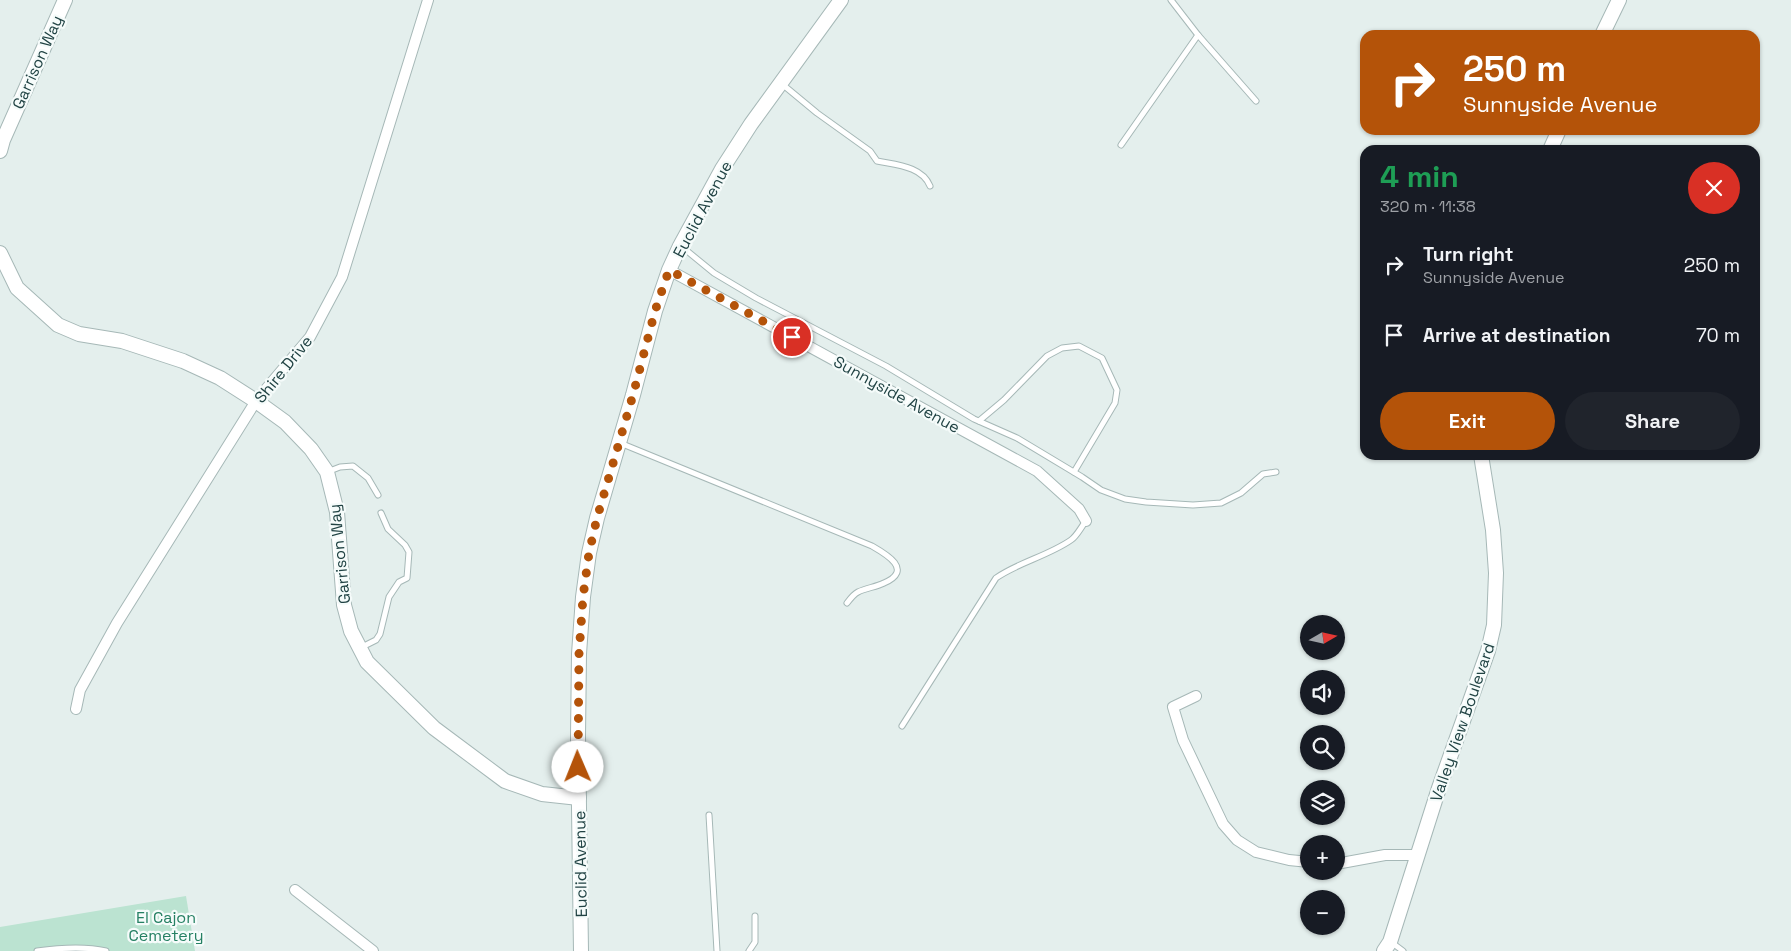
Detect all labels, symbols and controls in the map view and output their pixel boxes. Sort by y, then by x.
street label: Garrison Way [7,12,67,112]
text: 250 m [1463,47,1566,91]
icon: right [1380,50,1445,115]
text: Sunnyside Avenue [1463,90,1657,118]
street label: Euclid Avenue [668,157,737,261]
text: 4 min [1380,157,1459,196]
button: close [1688,162,1740,214]
text: 320 m · 11:38 [1380,196,1476,217]
text: Turn right [1423,242,1513,267]
icon: right [1380,251,1408,279]
text: 250 m [1684,253,1740,278]
text: Sunnyside Avenue [1423,267,1564,288]
pin [771,316,813,358]
icon: arrive [1380,321,1408,349]
icon: arrive [778,323,806,351]
text: Arrive at destination [1423,323,1611,348]
text: 70 m [1696,323,1740,348]
street label: Shire Drive [250,331,317,407]
street label: Sunnyside Avenue [830,351,964,438]
button: Exit [1380,392,1555,450]
button: Share [1565,392,1740,450]
street label: Garrison Way [324,503,355,605]
north arrow [1300,615,1345,660]
map controls [1300,615,1345,935]
street label: Valley View Boulevard [1425,640,1500,804]
button: sound [1300,670,1345,715]
button: search [1300,725,1345,770]
position arrow [551,740,603,792]
button: layers [1300,780,1345,825]
street label: Euclid Avenue [569,810,592,918]
button: + [1300,835,1345,880]
button: − [1300,890,1345,935]
park label: El Cajon Cemetery [128,907,204,946]

